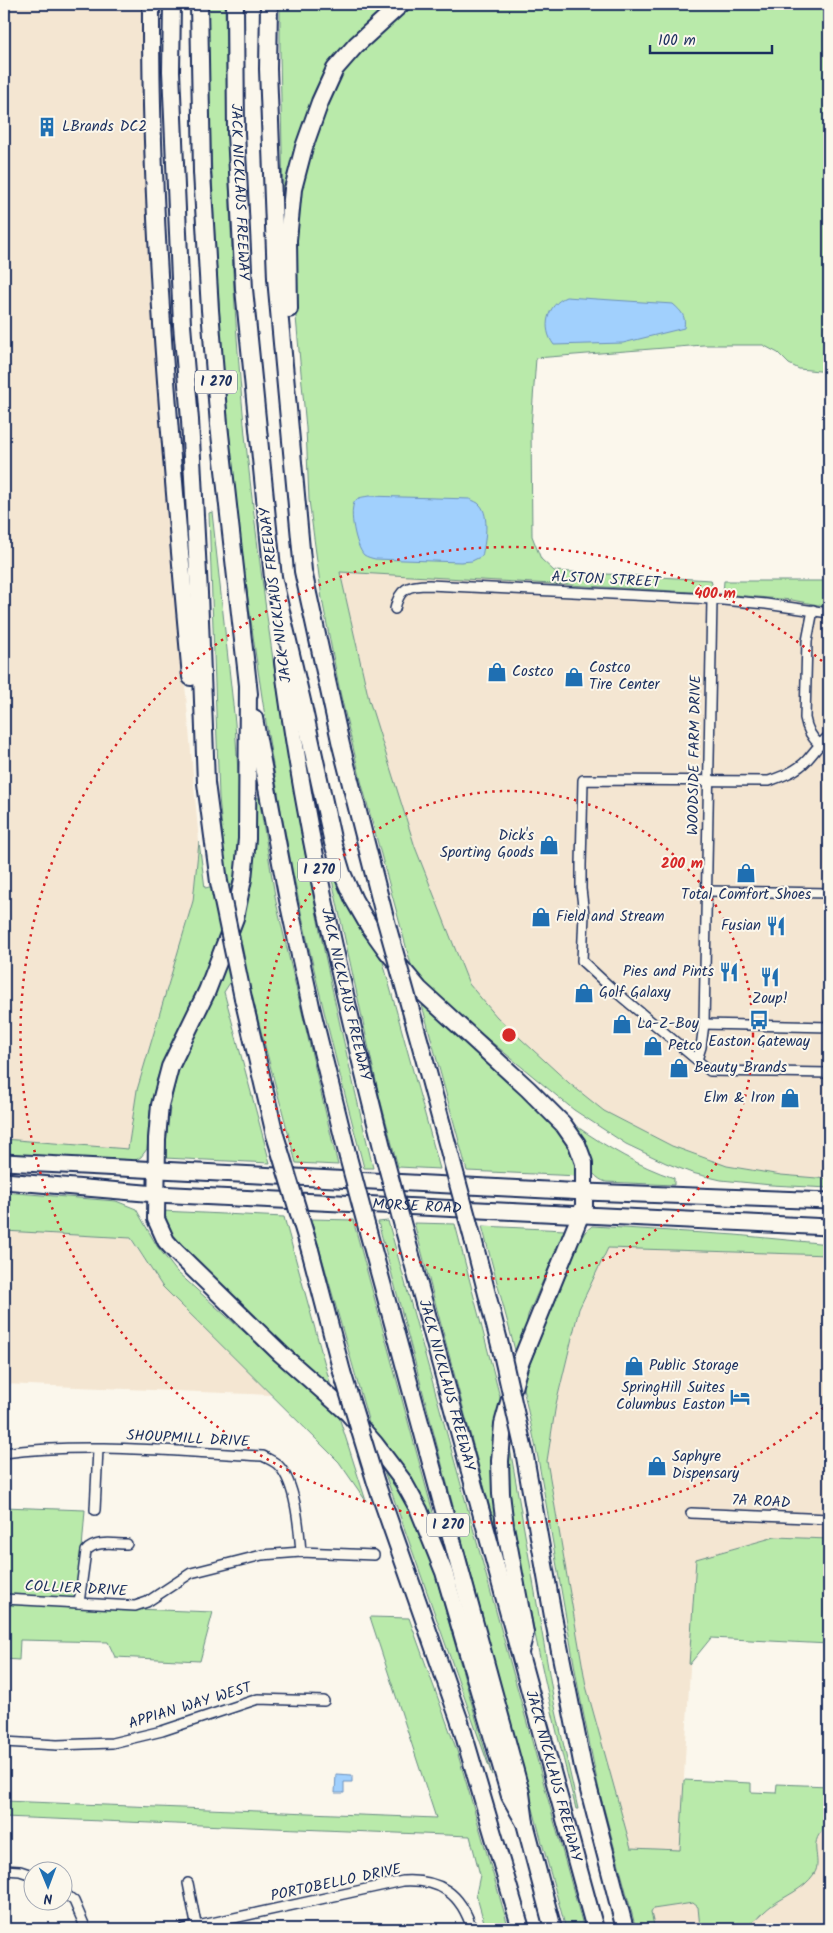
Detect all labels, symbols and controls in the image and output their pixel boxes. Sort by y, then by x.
scale bar [650,22,773,54]
text: 100 m [658,29,696,53]
street label: JACK NICKLAUS FREEWAY [224,104,256,282]
place label: LBrands DC2 [62,115,147,139]
building icon: LBrands DC2 [36,116,58,138]
road number: I 270 [195,371,237,394]
street label: JACK NICKLAUS FREEWAY [253,505,299,684]
street label: ALSTON STREET [551,565,663,595]
text: 400 m [694,582,736,606]
place label: Costco Tire Center [589,656,661,697]
place label: Costco [512,660,554,684]
shop icon: Costco [486,661,508,683]
shop icon: Costco Tire Center [563,666,585,688]
street label: WOODSIDE FARM DRIVE [682,673,708,835]
place label: Dick's Sporting Goods [440,824,535,865]
shop icon: Dick's Sporting Goods [538,834,560,856]
text: 200 m [661,852,703,876]
road number: I 270 [298,858,340,882]
shop icon: Total Comfort Shoes [735,862,757,884]
place label: Total Comfort Shoes [681,883,812,907]
street label: JACK NICKLAUS FREEWAY [314,905,377,1084]
place label: Field and Stream [556,905,664,929]
shop icon: Field and Stream [530,906,552,928]
place label: Fusian [721,914,761,938]
restaurant icon: Fusian [765,915,787,937]
place label: Pies and Pints [623,960,715,984]
restaurant icon: Pies and Pints [718,961,740,983]
restaurant icon: Zoup! [759,966,781,988]
place label: Golf Galaxy [599,981,672,1005]
shop icon: Golf Galaxy [573,982,595,1004]
place label: Zoup! [752,987,788,1011]
bus stop icon: Easton Gateway [748,1009,770,1031]
place label: La-Z-Boy [637,1012,700,1036]
shop icon: La-Z-Boy [611,1013,633,1035]
centre of rings [500,1026,518,1044]
place label: Easton Gateway [708,1030,811,1054]
place label: Petco [668,1034,702,1058]
shop icon: Petco [642,1035,664,1057]
place label: Beauty Brands [694,1056,787,1080]
shop icon: Beauty Brands [668,1057,690,1079]
place label: Elm & Iron [704,1086,775,1110]
shop icon: Elm & Iron [779,1087,801,1109]
street label: MORSE ROAD [372,1193,463,1221]
street label: JACK NICKLAUS FREEWAY [412,1297,482,1475]
place label: Public Storage [649,1354,739,1378]
shop icon: Public Storage [623,1355,645,1377]
place label: SpringHill Suites Columbus Easton [616,1376,726,1417]
hotel icon: SpringHill Suites Columbus Easton [729,1386,751,1408]
street label: SHOUPMILL DRIVE [126,1424,251,1454]
place label: Saphyre Dispensary [672,1445,740,1486]
shop icon: Saphyre Dispensary [646,1455,668,1477]
street label: 7A ROAD [731,1488,791,1516]
road number: I 270 [427,1514,469,1536]
street label: COLLIER DRIVE [24,1574,129,1604]
street label: APPIAN WAY WEST [126,1675,256,1736]
street label: JACK NICKLAUS FREEWAY [518,1688,588,1866]
street label: PORTOBELLO DRIVE [268,1857,405,1909]
north arrow [22,1860,72,1910]
text: N [43,1887,53,1909]

